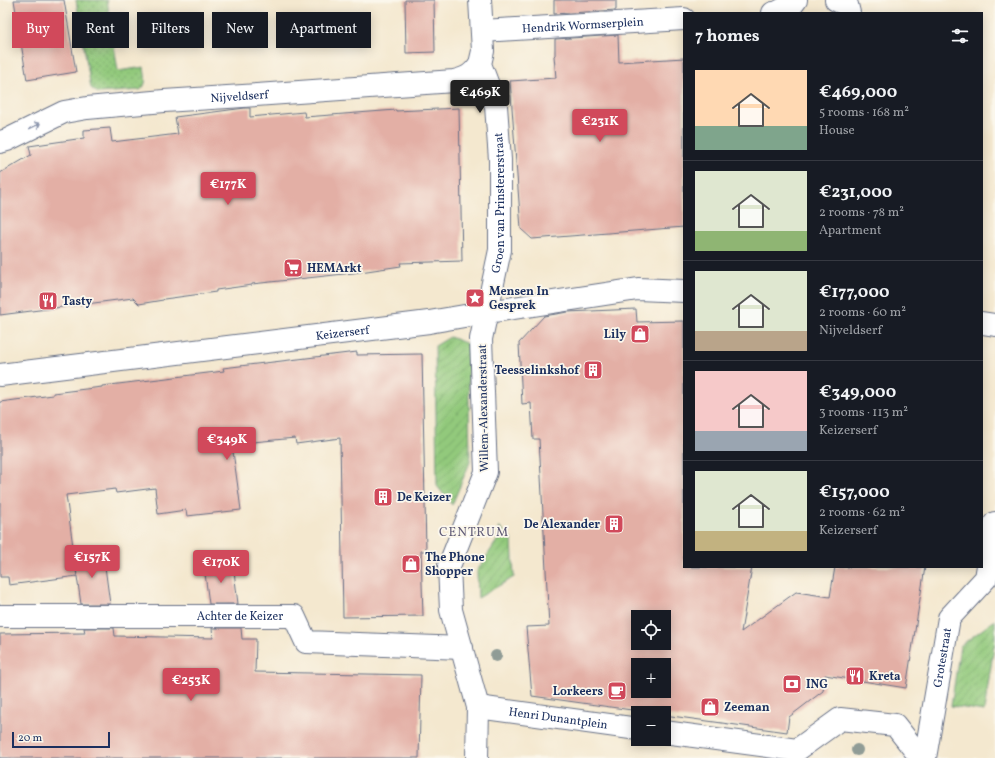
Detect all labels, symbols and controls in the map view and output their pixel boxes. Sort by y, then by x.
chip: Buy [12,12,64,48]
chip: Rent [72,12,129,48]
chip: Filters [137,12,204,48]
chip: New [212,12,268,48]
chip: Apartment [276,12,371,48]
street label: Hendrik Wormserplein [522,14,644,38]
text: 7 homes [695,25,760,48]
icon: filters [949,25,971,47]
pin: €469K [452,80,508,114]
text: €469,000 [819,81,897,104]
text: €469K [459,84,501,102]
icon: home [727,86,775,134]
street label: Nijveldserf [210,87,271,107]
text: 5 rooms · 168 m² [819,104,909,122]
pin: €231K [572,109,628,143]
text: €231K [581,113,619,131]
one-way arrow [29,122,41,129]
text: House [819,122,855,140]
street label: Groen van Prinstererstraat [488,132,509,275]
pin: €177K [200,172,256,206]
text: €177K [210,176,246,194]
text: €231,000 [819,181,892,204]
icon: home [727,187,775,235]
text: 2 rooms · 78 m² [819,204,904,222]
text: Apartment [819,222,882,240]
supermarket icon: HEMArkt [282,257,304,279]
place label: HEMArkt [307,261,362,277]
text: €177,000 [819,281,890,304]
place label: Mensen In Gesprek [489,284,549,314]
place icon: Mensen In Gesprek [464,287,486,309]
icon: home [727,287,775,335]
restaurant icon: Tasty [37,290,59,312]
place label: Tasty [62,294,92,310]
text: 2 rooms · 60 m² [819,304,906,322]
street label: Keizerserf [315,322,372,345]
text: Nijveldserf [819,322,882,340]
shop icon: Lily [629,323,651,345]
place label: Lily [604,327,626,343]
street label: Willem-Alexanderstraat [475,344,493,472]
building icon: Teesselinkshof [582,359,604,381]
place label: Teesselinkshof [494,363,580,379]
text: €349,000 [819,381,896,404]
icon: home [727,387,775,435]
text: 3 rooms · 113 m² [819,404,908,422]
text: Keizerserf [819,422,877,440]
pin: €349K [199,427,255,461]
text: €349K [207,431,247,449]
text: €157,000 [819,481,890,504]
building icon: De Keizer [372,486,394,508]
icon: home [727,487,775,535]
place label: De Keizer [397,490,451,506]
text: 2 rooms · 62 m² [819,504,905,522]
building icon: De Alexander [603,513,625,535]
place label: De Alexander [524,517,600,533]
text: Keizerserf [819,522,877,540]
district label: CENTRUM [439,524,509,542]
pin: €157K [64,545,120,579]
text: €157K [74,549,110,567]
pin: €170K [193,550,249,584]
place label: The Phone Shopper [425,550,485,580]
shop icon: The Phone Shopper [400,553,422,575]
text: €170K [202,554,240,572]
street label: Achter de Keizer [197,609,283,625]
map controls [631,610,671,746]
button: locate [631,610,671,650]
street label: Grotestraat [930,627,956,689]
button: + [631,658,671,698]
restaurant icon: Kreta [844,665,866,687]
pin: €253K [163,668,219,702]
place label: Kreta [869,669,901,685]
text: €253K [172,672,210,690]
bank icon: ING [781,673,803,695]
place label: ING [806,677,828,693]
cafe icon: Lorkeers [606,680,628,702]
place label: Lorkeers [553,684,603,700]
shop icon: Zeeman [699,696,721,718]
place label: Zeeman [724,700,770,716]
street label: Henri Dunantplein [508,704,609,734]
button: − [631,706,671,746]
scale bar [12,730,110,749]
text: 20 m [18,731,42,746]

